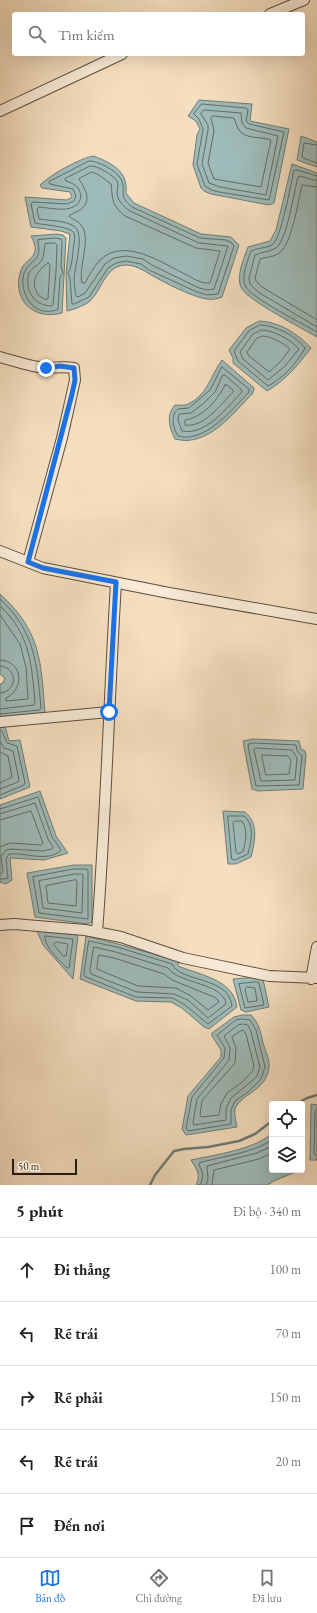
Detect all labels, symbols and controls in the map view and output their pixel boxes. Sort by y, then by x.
search box [12,12,305,56]
icon: search [26,23,48,45]
text: Tìm kiếm [58,25,115,44]
route end [37,359,55,377]
route start [100,703,118,721]
map controls [269,1101,305,1173]
button: locate [269,1101,305,1137]
button: layers [269,1137,305,1173]
scale bar [12,1157,77,1176]
text: 50 m [18,1159,39,1173]
text: 5 phút [16,1200,63,1222]
text: Đi bộ · 340 m [233,1203,301,1220]
icon: ahead [16,1259,38,1281]
text: Đi thẳng [54,1260,110,1279]
text: 100 m [270,1261,301,1278]
icon: left [16,1323,38,1345]
text: Rẽ trái [54,1324,98,1343]
text: 70 m [276,1325,301,1342]
icon: right [16,1387,38,1409]
text: Rẽ phải [54,1388,103,1407]
text: 150 m [270,1389,301,1406]
icon: left [16,1451,38,1473]
text: Rẽ trái [54,1452,98,1471]
text: 20 m [276,1453,301,1470]
icon: arrive [16,1515,38,1537]
text: Đến nơi [54,1516,105,1535]
tab: Bản đồ [35,1567,65,1605]
tab: Chỉ đường [136,1567,182,1605]
tab: Đã lưu [252,1567,282,1605]

